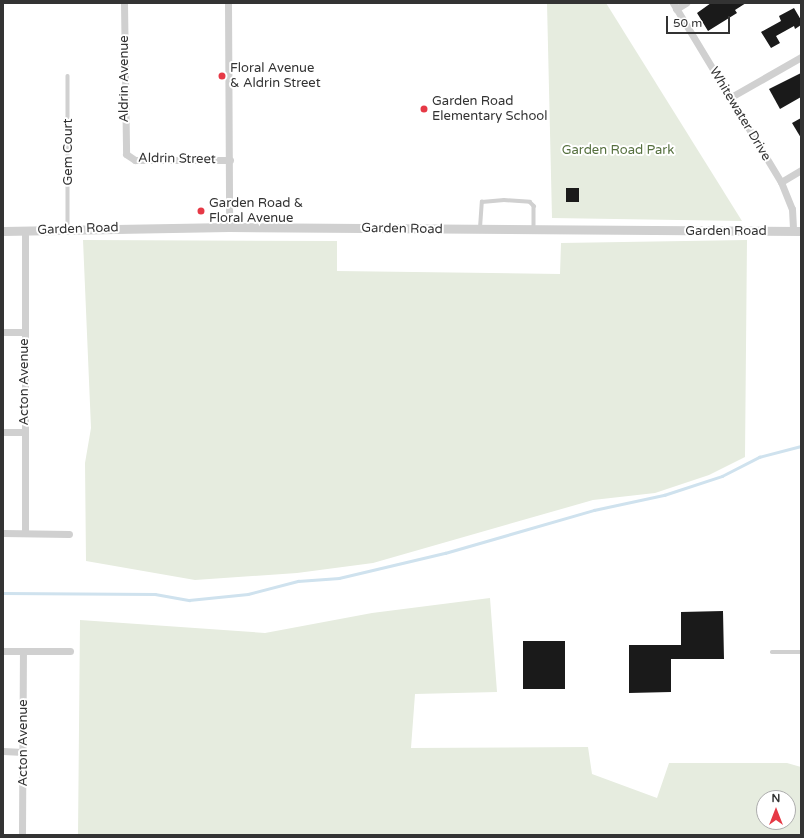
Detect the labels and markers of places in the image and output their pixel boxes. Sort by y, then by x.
place label: Floral Avenue & Aldrin Street [230,61,321,92]
marker: Floral Avenue & Aldrin Street [217,71,227,81]
place label: Garden Road Elementary School [432,94,547,125]
marker: Garden Road Elementary School [419,104,429,114]
place label: Garden Road & Floral Avenue [209,196,303,227]
marker: Garden Road & Floral Avenue [196,206,206,216]

